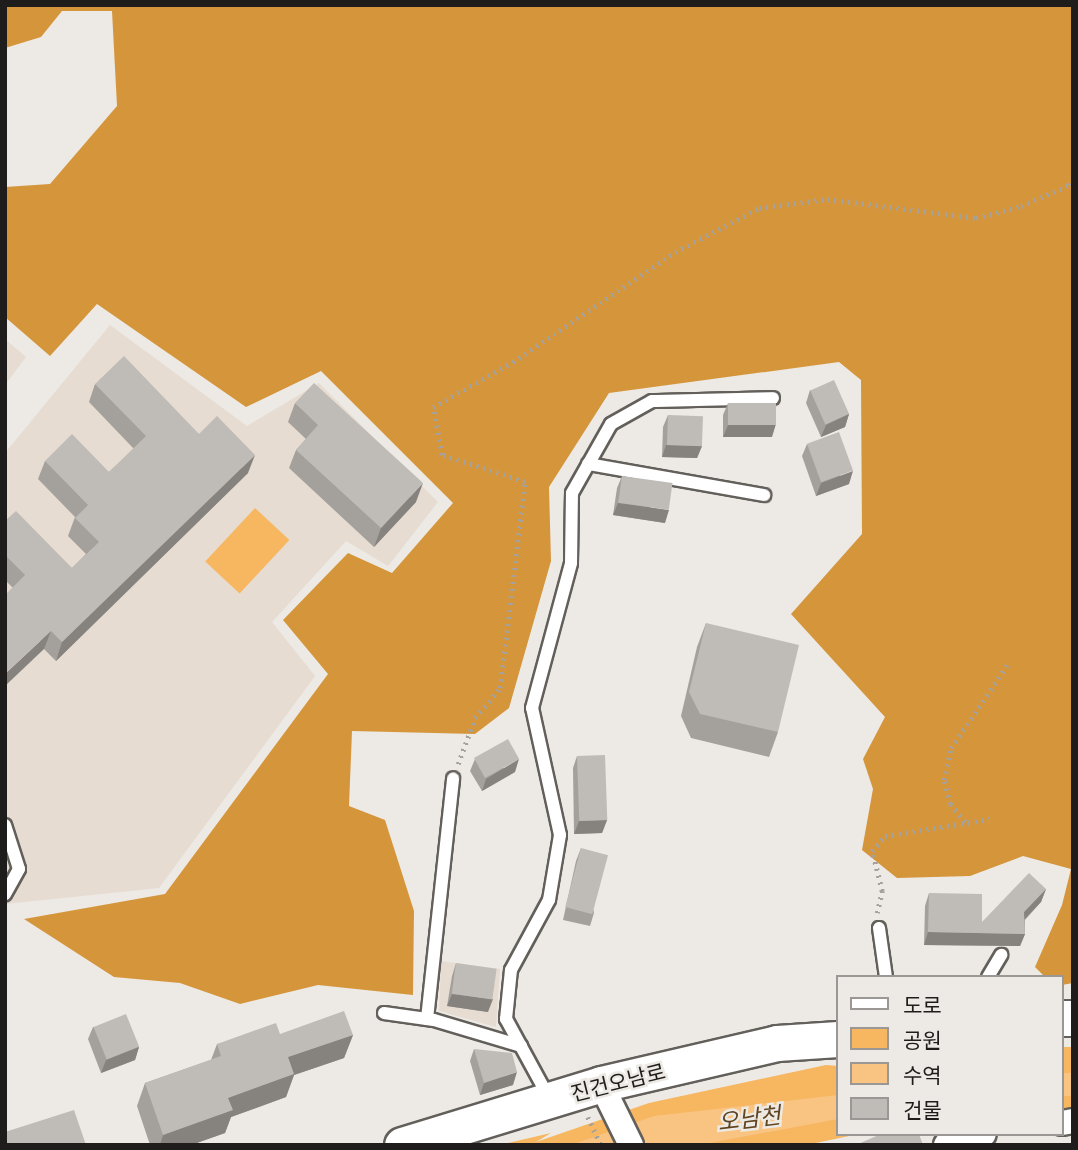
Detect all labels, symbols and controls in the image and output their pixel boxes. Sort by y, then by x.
legend [836,975,1064,1136]
text: 도로 [903,993,942,1017]
text: 공원 [903,1028,942,1052]
street label: 진건오남로 [568,1058,668,1106]
text: 수역 [903,1063,942,1087]
text: 건물 [903,1098,942,1122]
water label: 오남천 [716,1101,782,1137]

